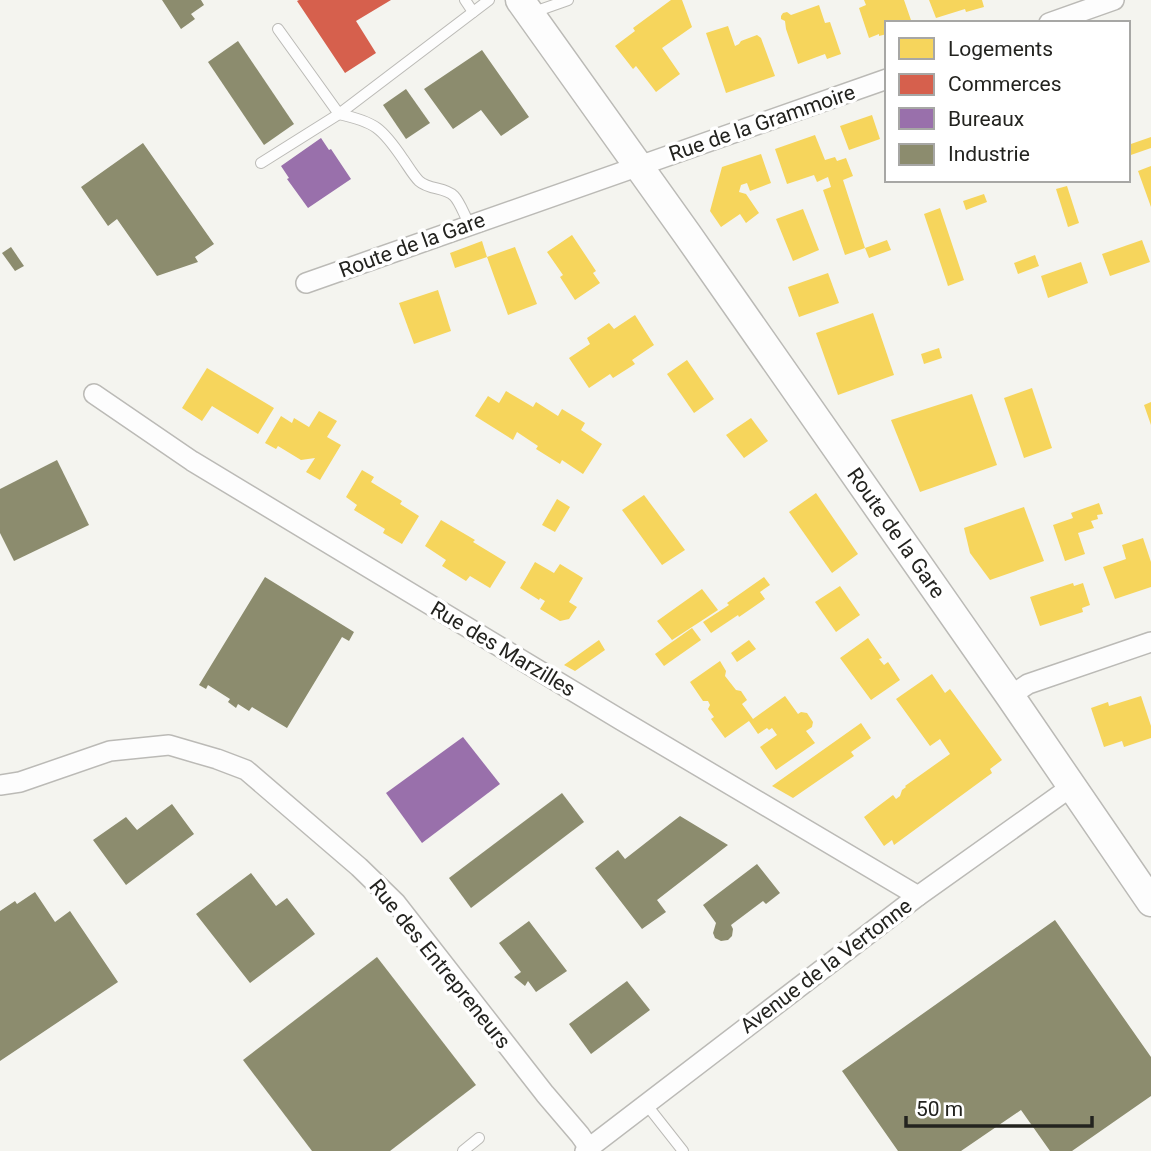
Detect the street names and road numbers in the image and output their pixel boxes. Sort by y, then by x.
street label: Rue de la Grammoire [666,80,858,166]
street label: Route de la Gare [336,207,488,283]
street label: Route de la Gare [842,463,950,603]
street label: Rue des Marzilles [426,596,580,702]
street label: Rue des Entrepreneurs [364,875,516,1053]
street label: Avenue de la Vertonne [736,894,916,1038]

